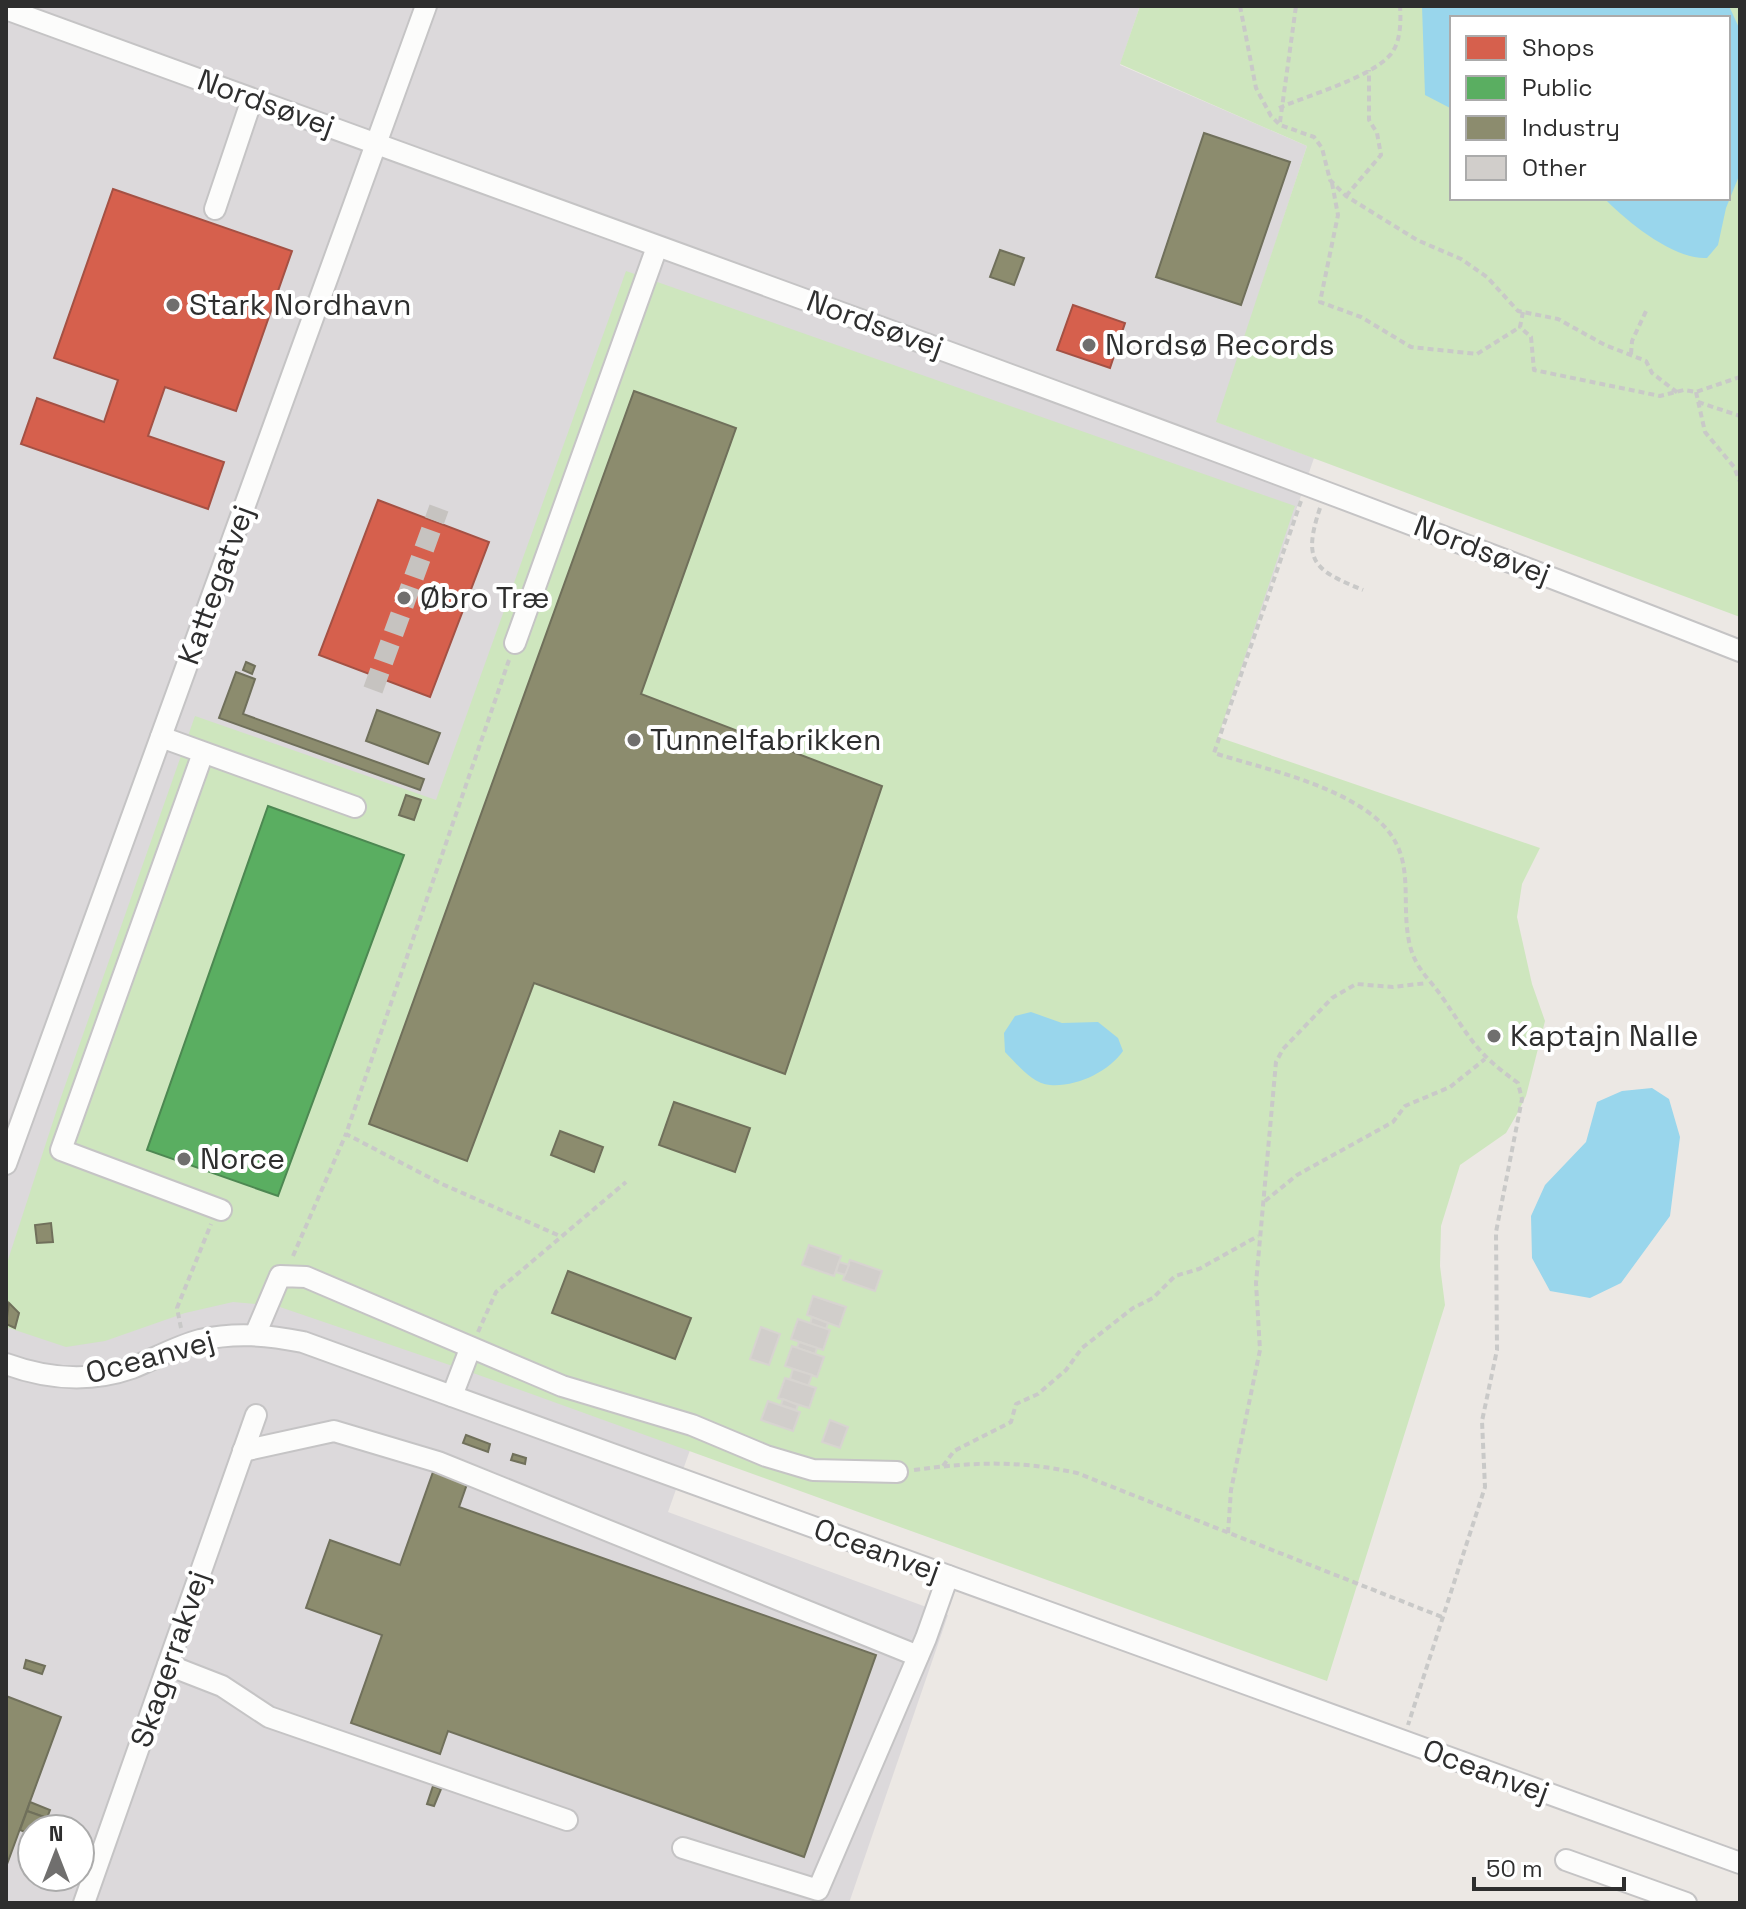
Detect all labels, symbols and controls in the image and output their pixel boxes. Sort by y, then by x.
legend [1450,16,1730,200]
text: Shops [1522,32,1594,63]
street label: Nordsøvej [192,60,340,145]
text: Public [1522,72,1593,103]
text: Industry [1522,112,1620,143]
text: Other [1522,152,1587,183]
street label: Nordsøvej [801,281,949,366]
place label: Stark Nordhavn [189,285,411,324]
marker: Stark Nordhavn [164,296,182,314]
place label: Nordsø Records [1105,325,1335,364]
marker: Nordsø Records [1080,336,1098,354]
street label: Kattegatvej [169,500,262,670]
street label: Nordsøvej [1408,506,1556,593]
place label: Øbro Træ [420,578,550,617]
marker: Øbro Træ [395,589,413,607]
place label: Tunnelfabrikken [650,720,881,759]
marker: Tunnelfabrikken [625,731,643,749]
place label: Kaptajn Nalle [1510,1016,1698,1055]
marker: Kaptajn Nalle [1485,1027,1503,1045]
place label: Norce [200,1139,285,1178]
marker: Norce [175,1150,193,1168]
street label: Oceanvej [81,1321,219,1392]
street label: Oceanvej [809,1509,946,1590]
street label: Skagerrakvej [121,1565,218,1752]
street label: Oceanvej [1418,1730,1555,1811]
north arrow [16,1813,96,1893]
text: N [49,1819,63,1847]
scale bar [1474,1841,1624,1891]
text: 50 m [1486,1853,1543,1884]

